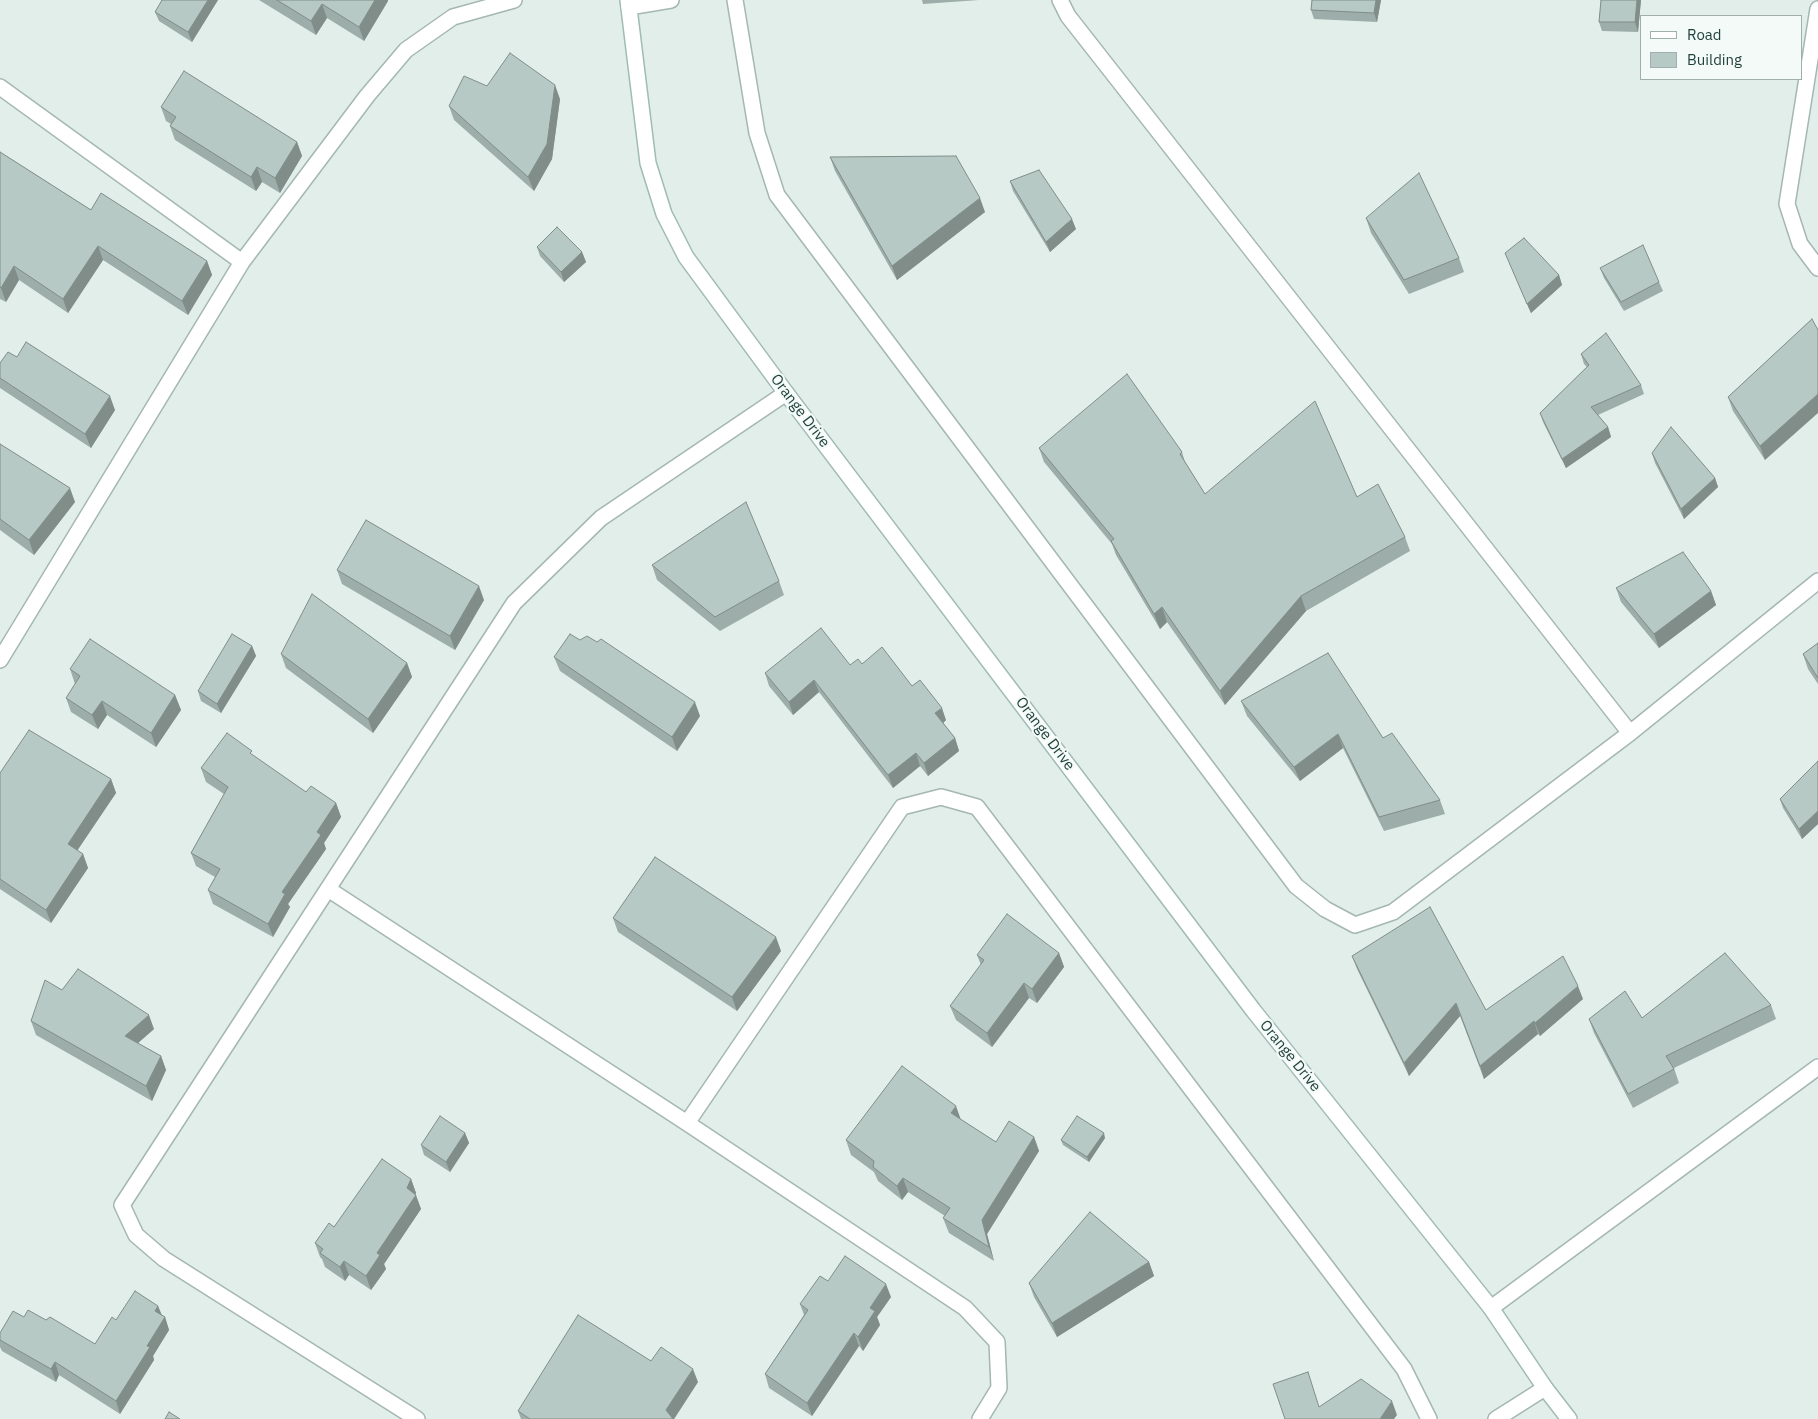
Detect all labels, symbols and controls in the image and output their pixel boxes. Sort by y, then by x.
legend [1640,15,1803,80]
text: Road [1687,25,1722,44]
text: Building [1687,50,1742,69]
street label: Orange Drive [767,371,833,451]
street label: Orange Drive [1012,694,1078,774]
street label: Orange Drive [1256,1017,1324,1095]

